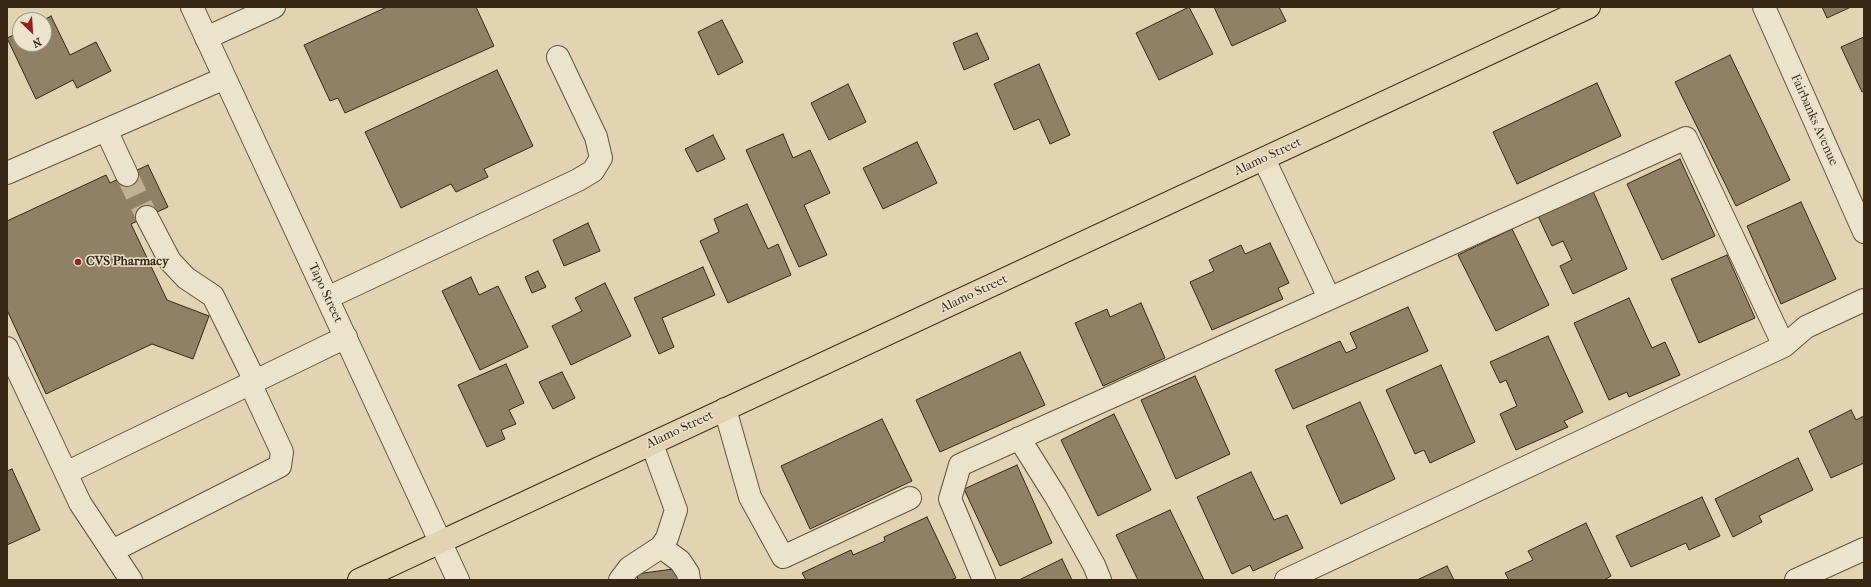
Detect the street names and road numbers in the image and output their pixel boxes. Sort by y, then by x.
street label: Fairbanks Avenue [1787,72,1841,168]
street label: Alamo Street [1232,135,1304,179]
street label: Tapo Street [304,261,346,325]
street label: Alamo Street [938,272,1010,316]
street label: Alamo Street [644,408,716,452]

